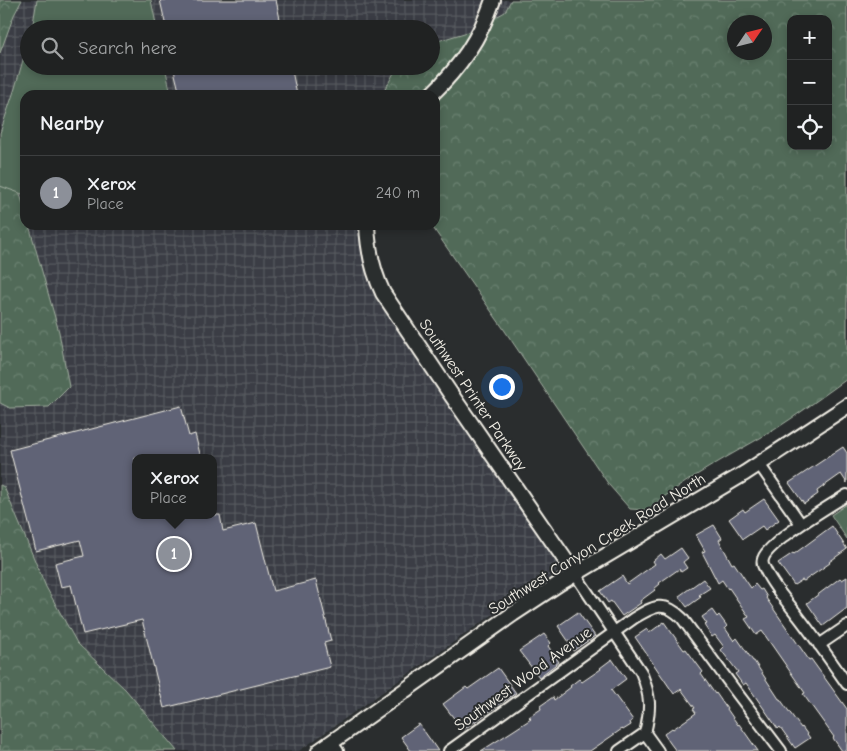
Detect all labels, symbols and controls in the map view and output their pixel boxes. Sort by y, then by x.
north arrow [727,15,772,60]
map controls [787,15,832,150]
button: + [787,15,832,60]
search box [20,20,440,75]
icon: search [38,34,66,62]
text: Search here [78,37,177,59]
button: − [787,60,832,105]
button: locate [787,105,832,150]
text: Nearby [40,111,104,135]
text: Xerox [87,173,136,195]
text: 1 [53,184,59,202]
text: 240 m [376,184,420,202]
text: Place [87,195,123,213]
street label: Southwest Printer Parkway [415,316,531,475]
your location [489,374,515,400]
popup [132,454,217,519]
text: Xerox [150,467,199,489]
street label: Southwest Canyon Creek Road North [485,469,709,619]
text: Place [150,489,187,507]
pin: 1 [158,535,190,573]
street label: Southwest Wood Avenue [451,623,595,735]

